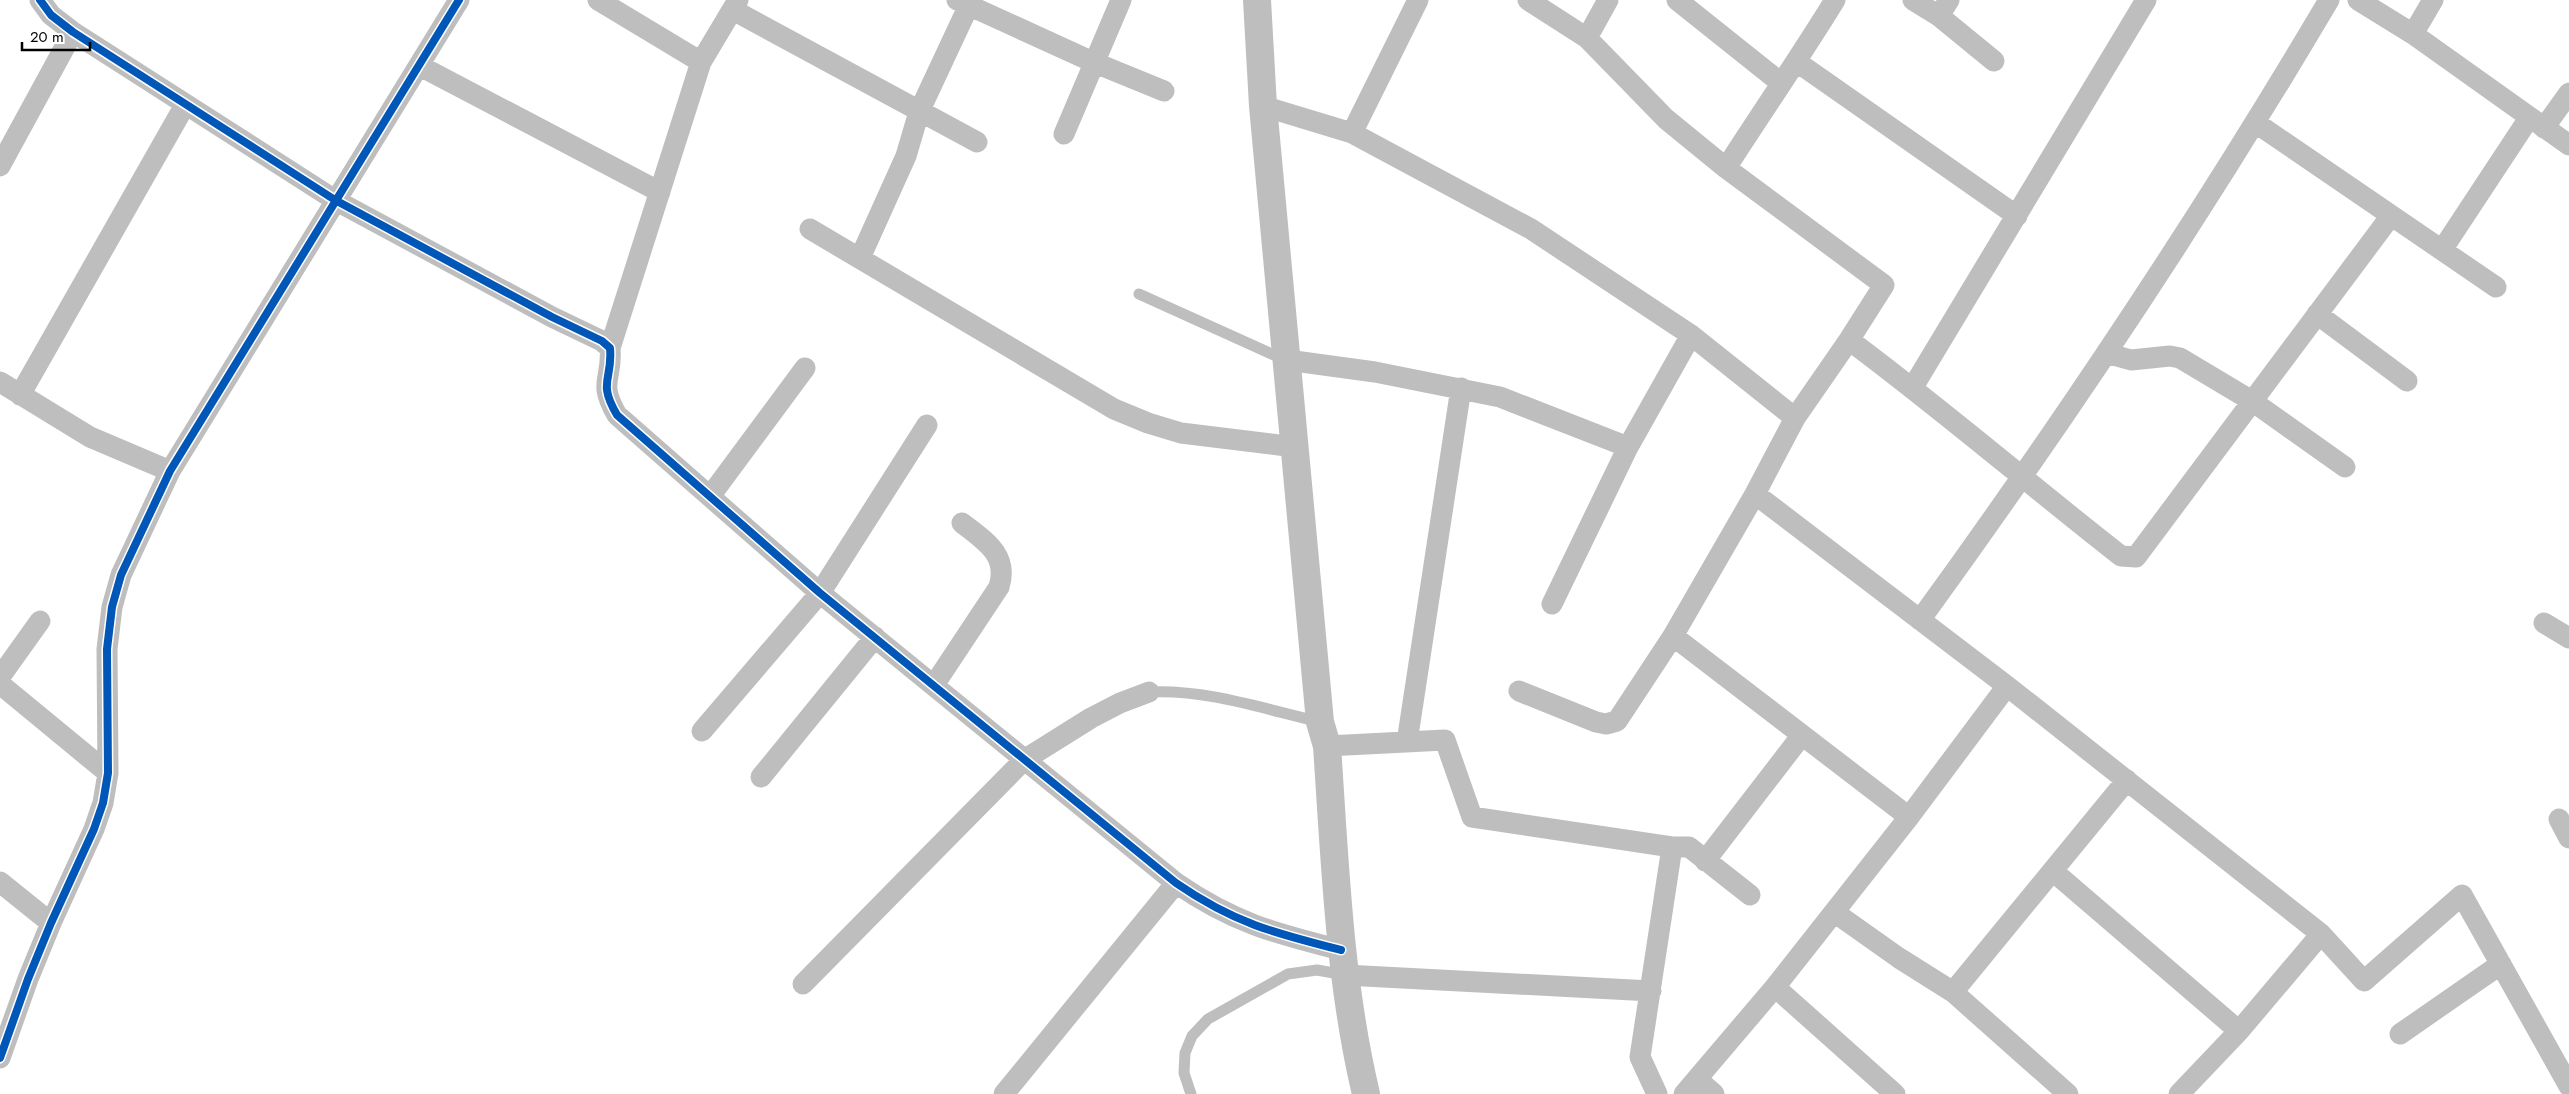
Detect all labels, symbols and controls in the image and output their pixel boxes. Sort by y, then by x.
scale bar [22,20,90,52]
text: 20 m [30,26,64,48]

